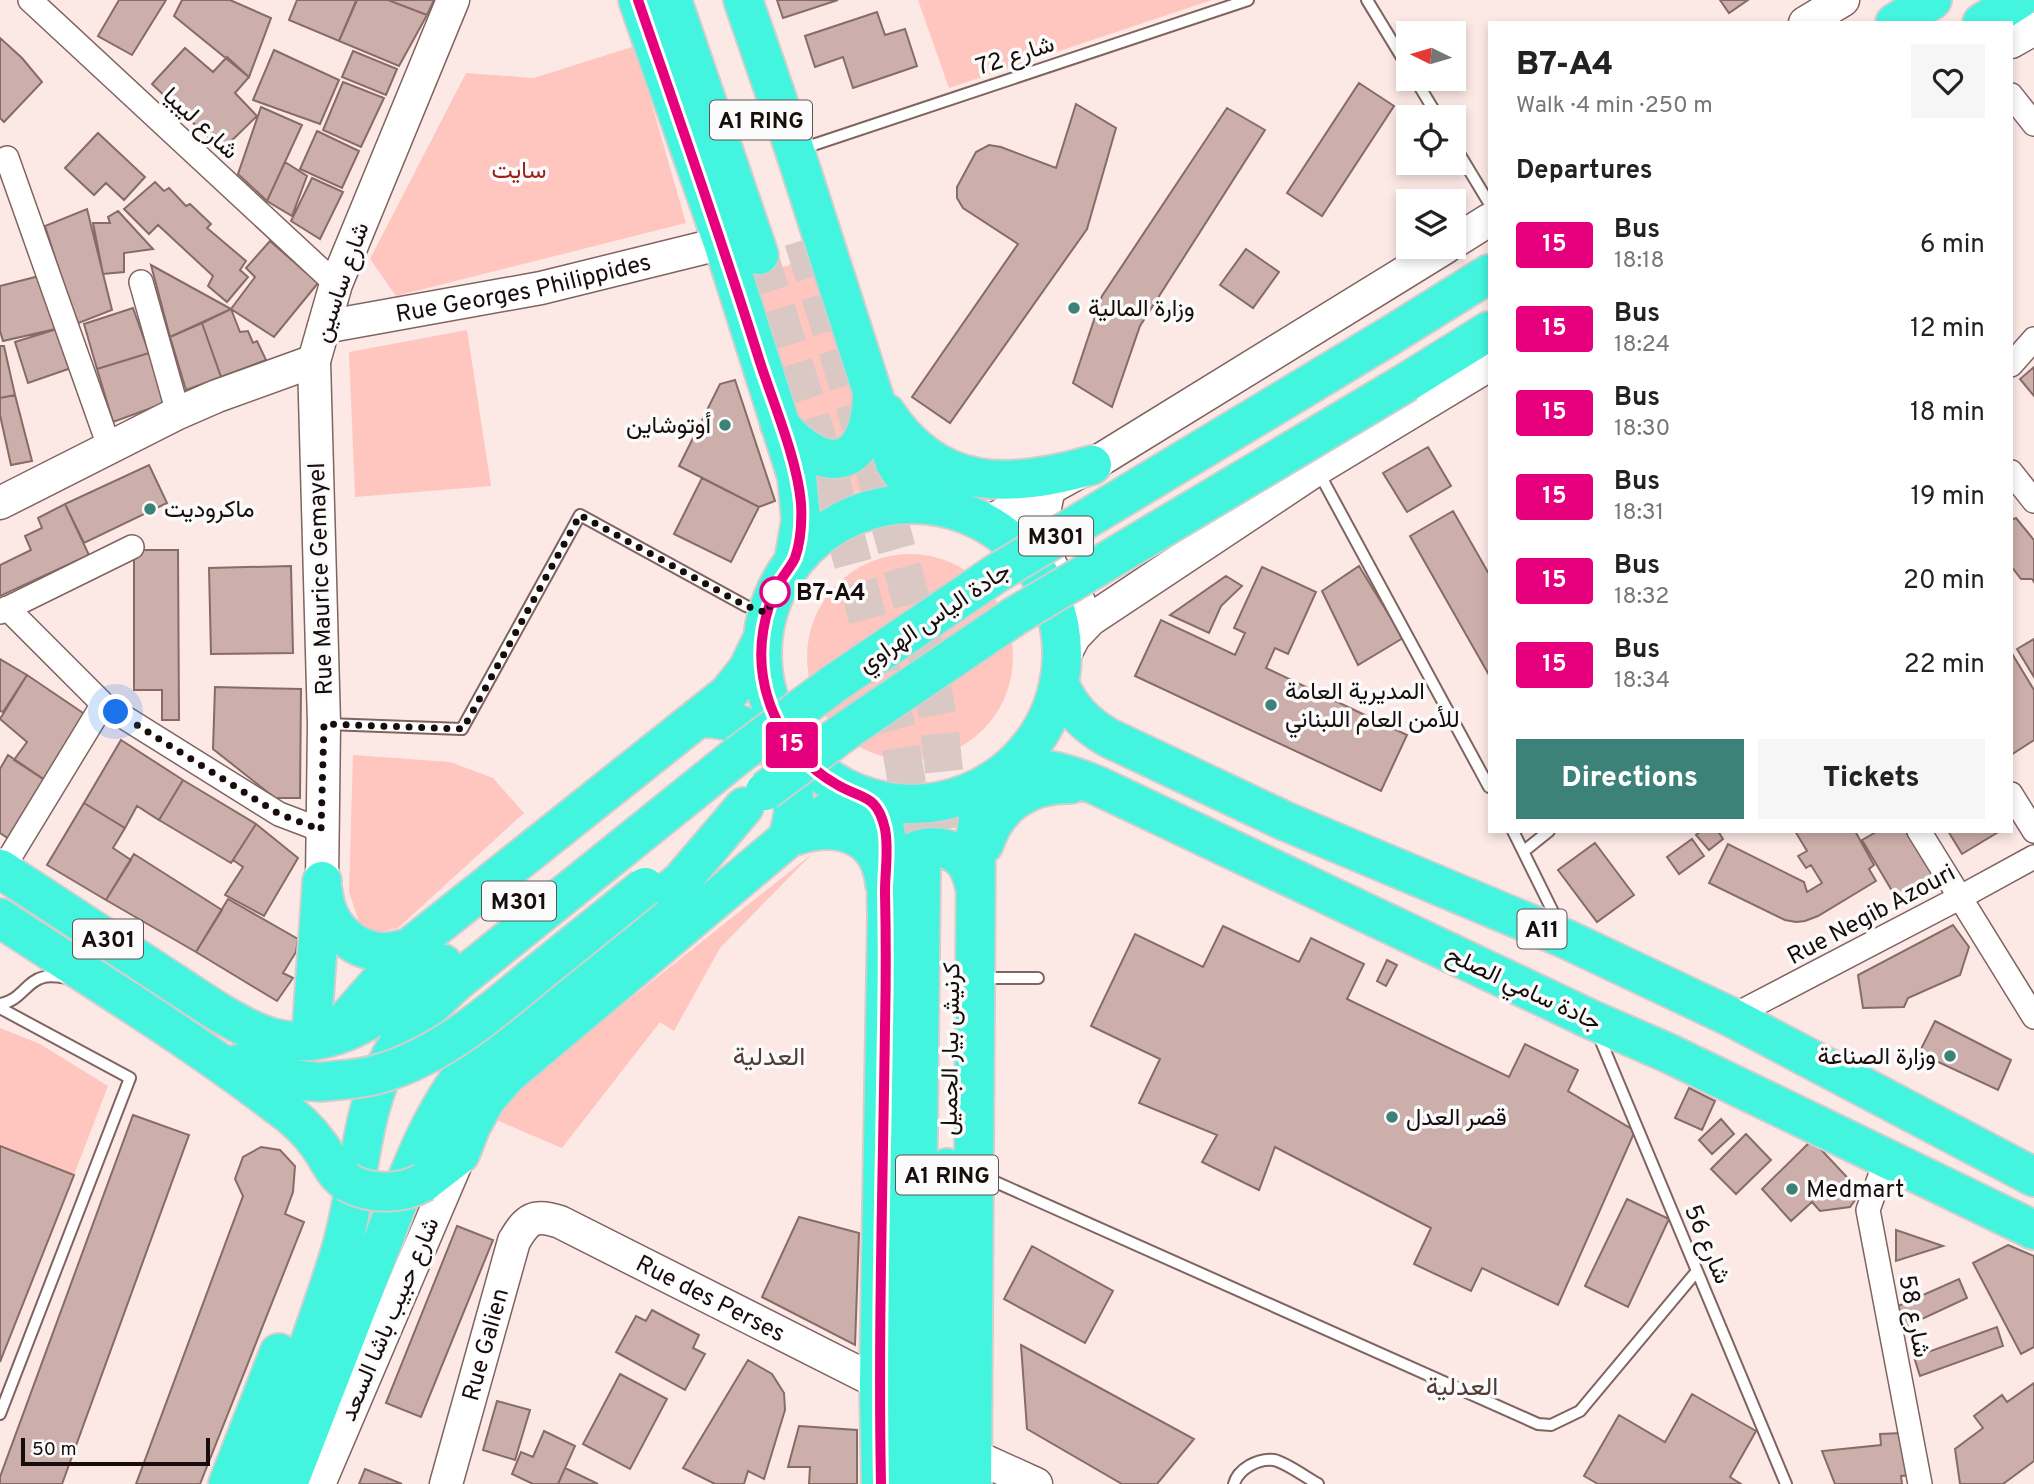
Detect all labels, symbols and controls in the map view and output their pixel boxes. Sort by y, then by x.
north arrow [1396,21,1466,91]
map controls [1396,21,1466,259]
street label: شارع 72 [973,30,1059,84]
button: heart [1911,44,1985,118]
text: B7-A4 [1516,45,1613,87]
street label: شارع ليبيا [155,82,244,167]
text: Walk · 4 min · 250 m [1516,92,1713,121]
road number: A1 RING [710,100,812,140]
button: locate [1396,105,1466,175]
text: Departures [1516,155,1653,188]
park label: سايت [492,157,546,187]
button: layers [1396,189,1466,259]
text: Bus [1614,214,1660,247]
street label: شارع ساسين [308,219,377,347]
text: 6 min [1920,229,1985,262]
text: 15 [1542,230,1567,260]
text: 18:18 [1614,247,1664,276]
street label: Rue Georges Philippides [393,248,654,331]
place label: وزارة المالية [1088,295,1195,325]
text: Bus [1614,298,1660,331]
marker: وزارة المالية [1066,300,1082,316]
text: 12 min [1910,313,1985,346]
text: 15 [1542,314,1567,344]
text: 18:24 [1614,331,1670,360]
text: Bus [1614,382,1660,415]
text: 18 min [1910,397,1985,430]
text: 15 [1542,398,1567,428]
place label: أوتوشاين [626,411,711,442]
text: 18:30 [1614,415,1670,444]
marker: أوتوشاين [717,417,733,433]
street label: Rue Maurice Gemayel [303,462,341,696]
text: Bus [1614,466,1660,499]
text: 19 min [1910,481,1985,514]
text: 15 [1542,482,1567,512]
place label: ماكروديت [164,496,255,526]
text: 18:31 [1614,499,1664,528]
marker: ماكروديت [142,501,158,517]
road number: M301 [1019,516,1093,556]
text: Bus [1614,550,1660,583]
street label: جادة الياس الهراوي [853,557,1018,682]
text: 20 min [1903,565,1985,598]
text: 15 [1542,566,1567,596]
marker: B7-A4 [760,577,790,607]
place label: B7-A4 [796,579,866,609]
text: 18:32 [1614,583,1669,612]
text: Bus [1614,634,1660,667]
text: 22 min [1904,649,1985,682]
text: 15 [1542,650,1567,680]
text: 18:34 [1614,667,1670,696]
place label: المديرية العامة للأمن العام اللبناني [1285,678,1460,738]
your location [98,694,133,729]
marker: المديرية العامة للأمن العام اللبناني [1263,697,1279,713]
line badge: 15 [760,722,824,768]
text: 15 [780,730,804,760]
button: Directions [1516,739,1744,819]
button: Tickets [1758,739,1985,819]
street label: Rue Negib Azouri [1783,859,1961,973]
road number: M301 [482,882,556,920]
road number: A11 [1518,910,1566,948]
road number: A301 [73,920,143,958]
street label: جادة سامي الصلح [1440,941,1605,1041]
street label: كرنيش بيار الجميل [935,962,969,1136]
district label: العدلية [733,1042,805,1075]
place label: وزارة الصناعة [1818,1043,1936,1073]
marker: وزارة الصناعة [1942,1048,1958,1064]
place label: قصر العدل [1406,1104,1507,1134]
marker: قصر العدل [1384,1109,1400,1125]
road number: A1 RING [896,1156,998,1194]
place label: Medmart [1806,1176,1904,1206]
marker: Medmart [1784,1181,1800,1197]
street label: شارع 56 [1676,1201,1736,1289]
street label: شارع حبيب باشا السعد [334,1213,447,1426]
street label: Rue des Perses [630,1250,789,1350]
street label: شارع 58 [1890,1273,1936,1360]
street label: Rue Galien [457,1285,517,1405]
district label: العدلية [1426,1372,1498,1405]
scale bar [21,1435,210,1467]
text: 50 m [32,1438,77,1462]

